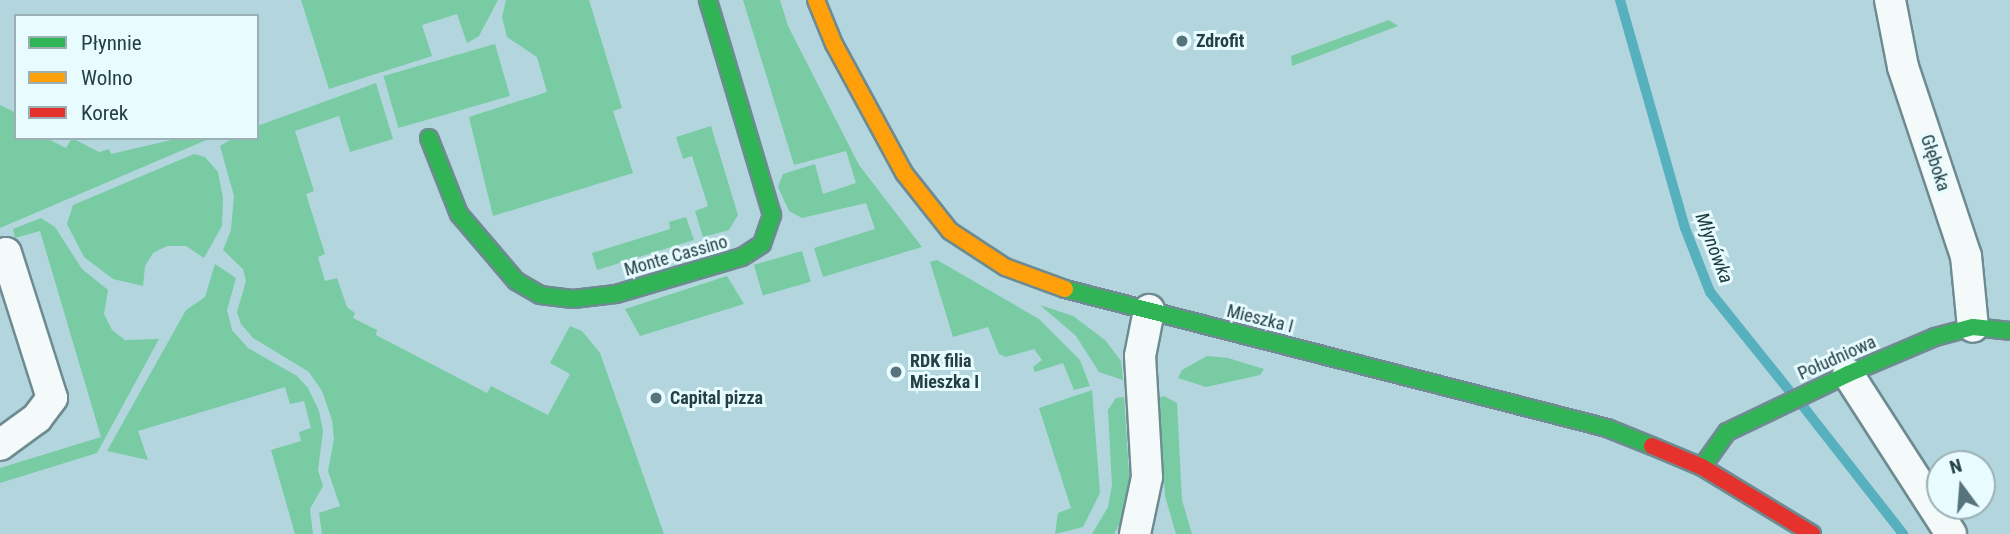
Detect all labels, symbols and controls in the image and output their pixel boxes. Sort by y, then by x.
legend [14,14,259,140]
place label: Zdrofit [1196,30,1244,52]
text: Płynnie [81,31,142,55]
marker: Zdrofit [1174,33,1190,49]
text: Wolno [81,66,133,90]
text: Korek [81,101,128,125]
street label: Głęboka [1916,132,1954,194]
water label: Młynówka [1690,210,1738,286]
street label: Monte Cassino [622,231,730,281]
street label: Mieszka I [1225,300,1295,338]
street label: Południowa [1795,331,1879,385]
place label: RDK filia Mieszka I [910,351,979,394]
marker: RDK filia Mieszka I [888,364,904,380]
place label: Capital pizza [670,387,763,409]
marker: Capital pizza [648,390,664,406]
north arrow [1926,450,1996,520]
text: N [1947,454,1964,479]

